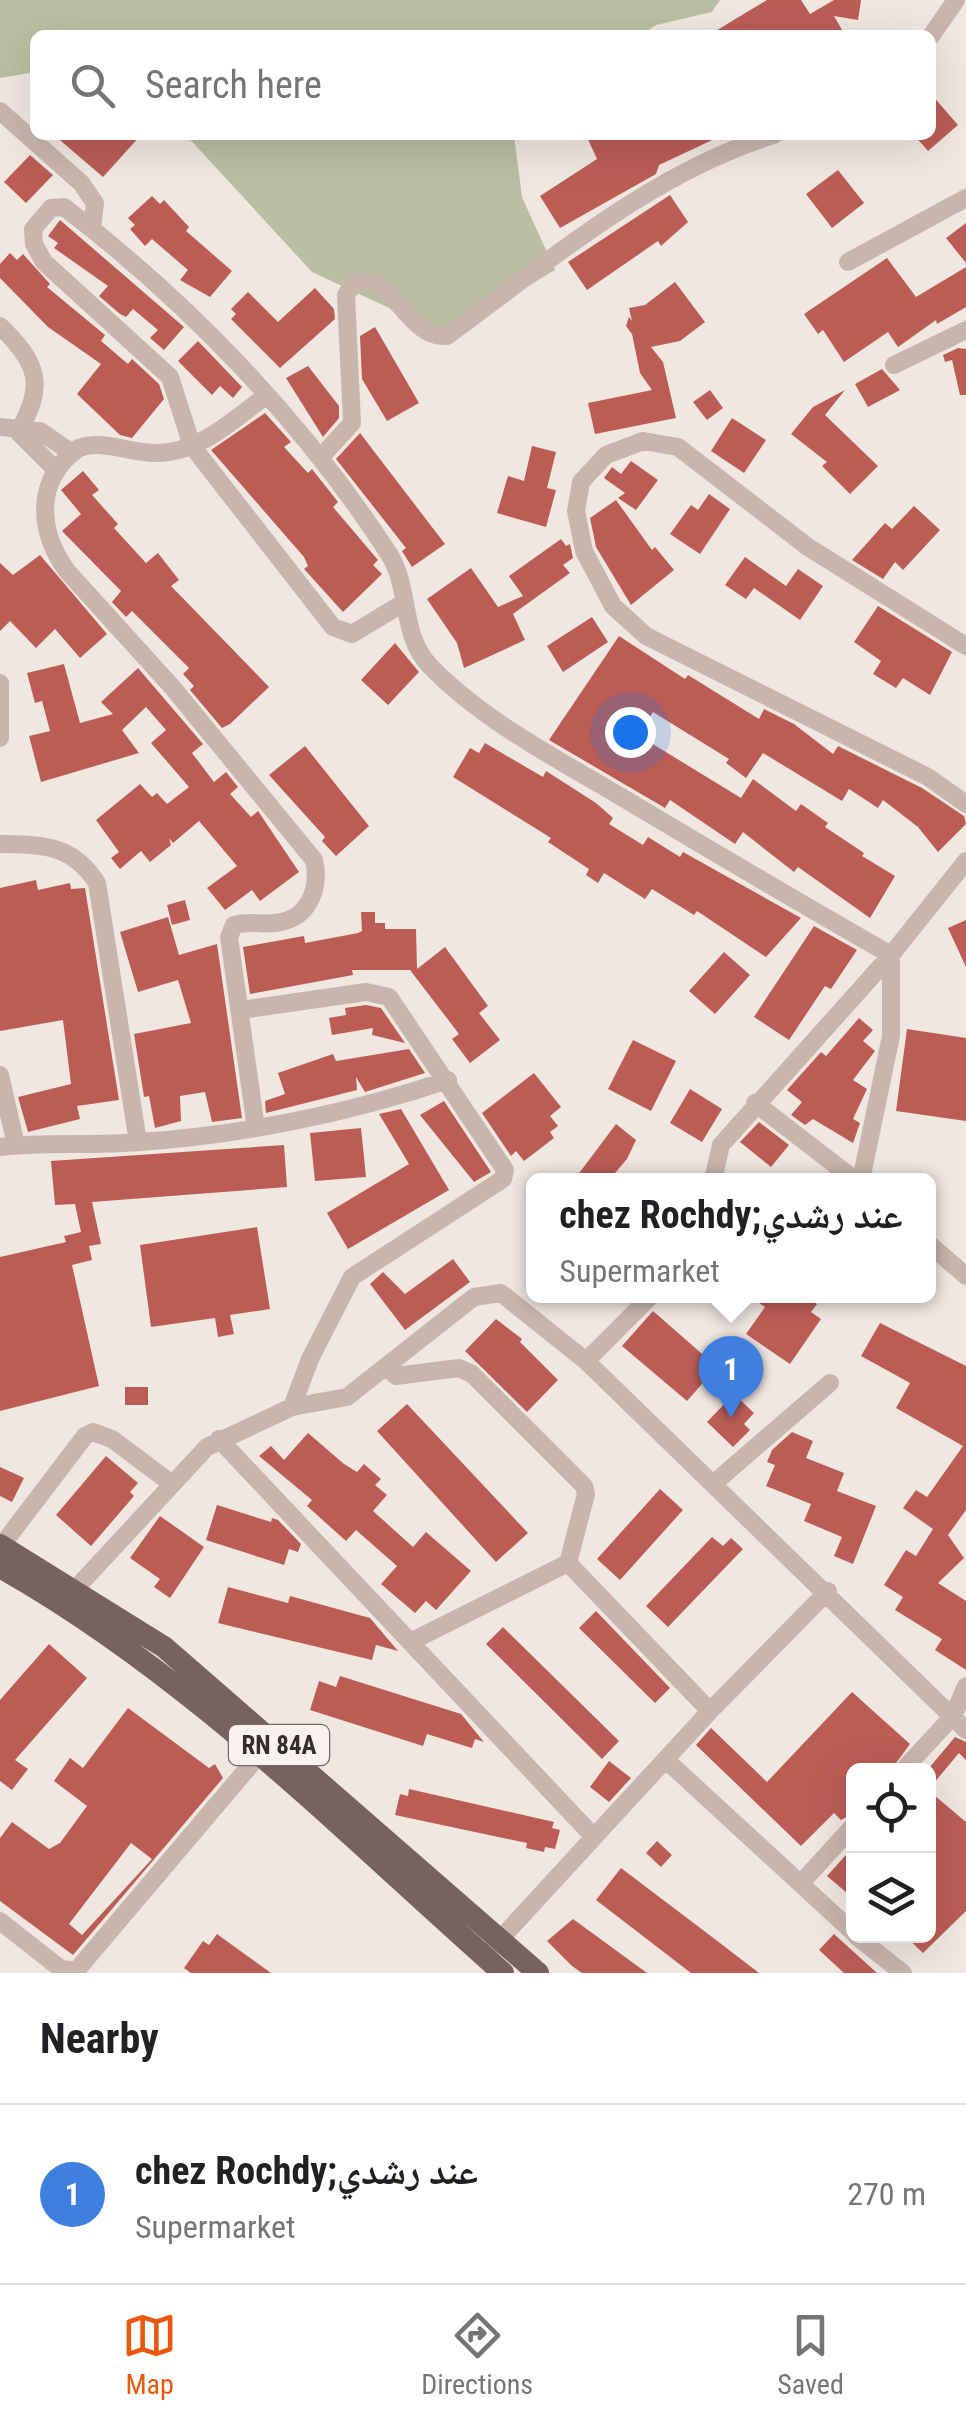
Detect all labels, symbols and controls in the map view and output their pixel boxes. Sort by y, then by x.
search box [30,30,936,140]
icon: search [65,58,120,113]
text: Search here [145,63,322,107]
your location [605,707,656,758]
popup [526,1173,936,1303]
text: chez Rochdy;عند رشدي [559,1193,903,1237]
text: Supermarket [559,1252,720,1290]
pin: 1 [698,1336,764,1418]
road number: RN 84A [229,1725,329,1765]
map controls [846,1763,936,1943]
button: locate [846,1763,936,1853]
button: layers [846,1853,936,1943]
text: Nearby [40,2014,159,2063]
text: chez Rochdy;عند رشدي [135,2149,478,2193]
text: 1 [64,2175,81,2213]
text: 270 m [847,2175,926,2213]
text: Supermarket [135,2208,295,2246]
tab: Map [122,2308,177,2401]
tab: Directions [421,2308,533,2401]
tab: Saved [777,2308,844,2401]

